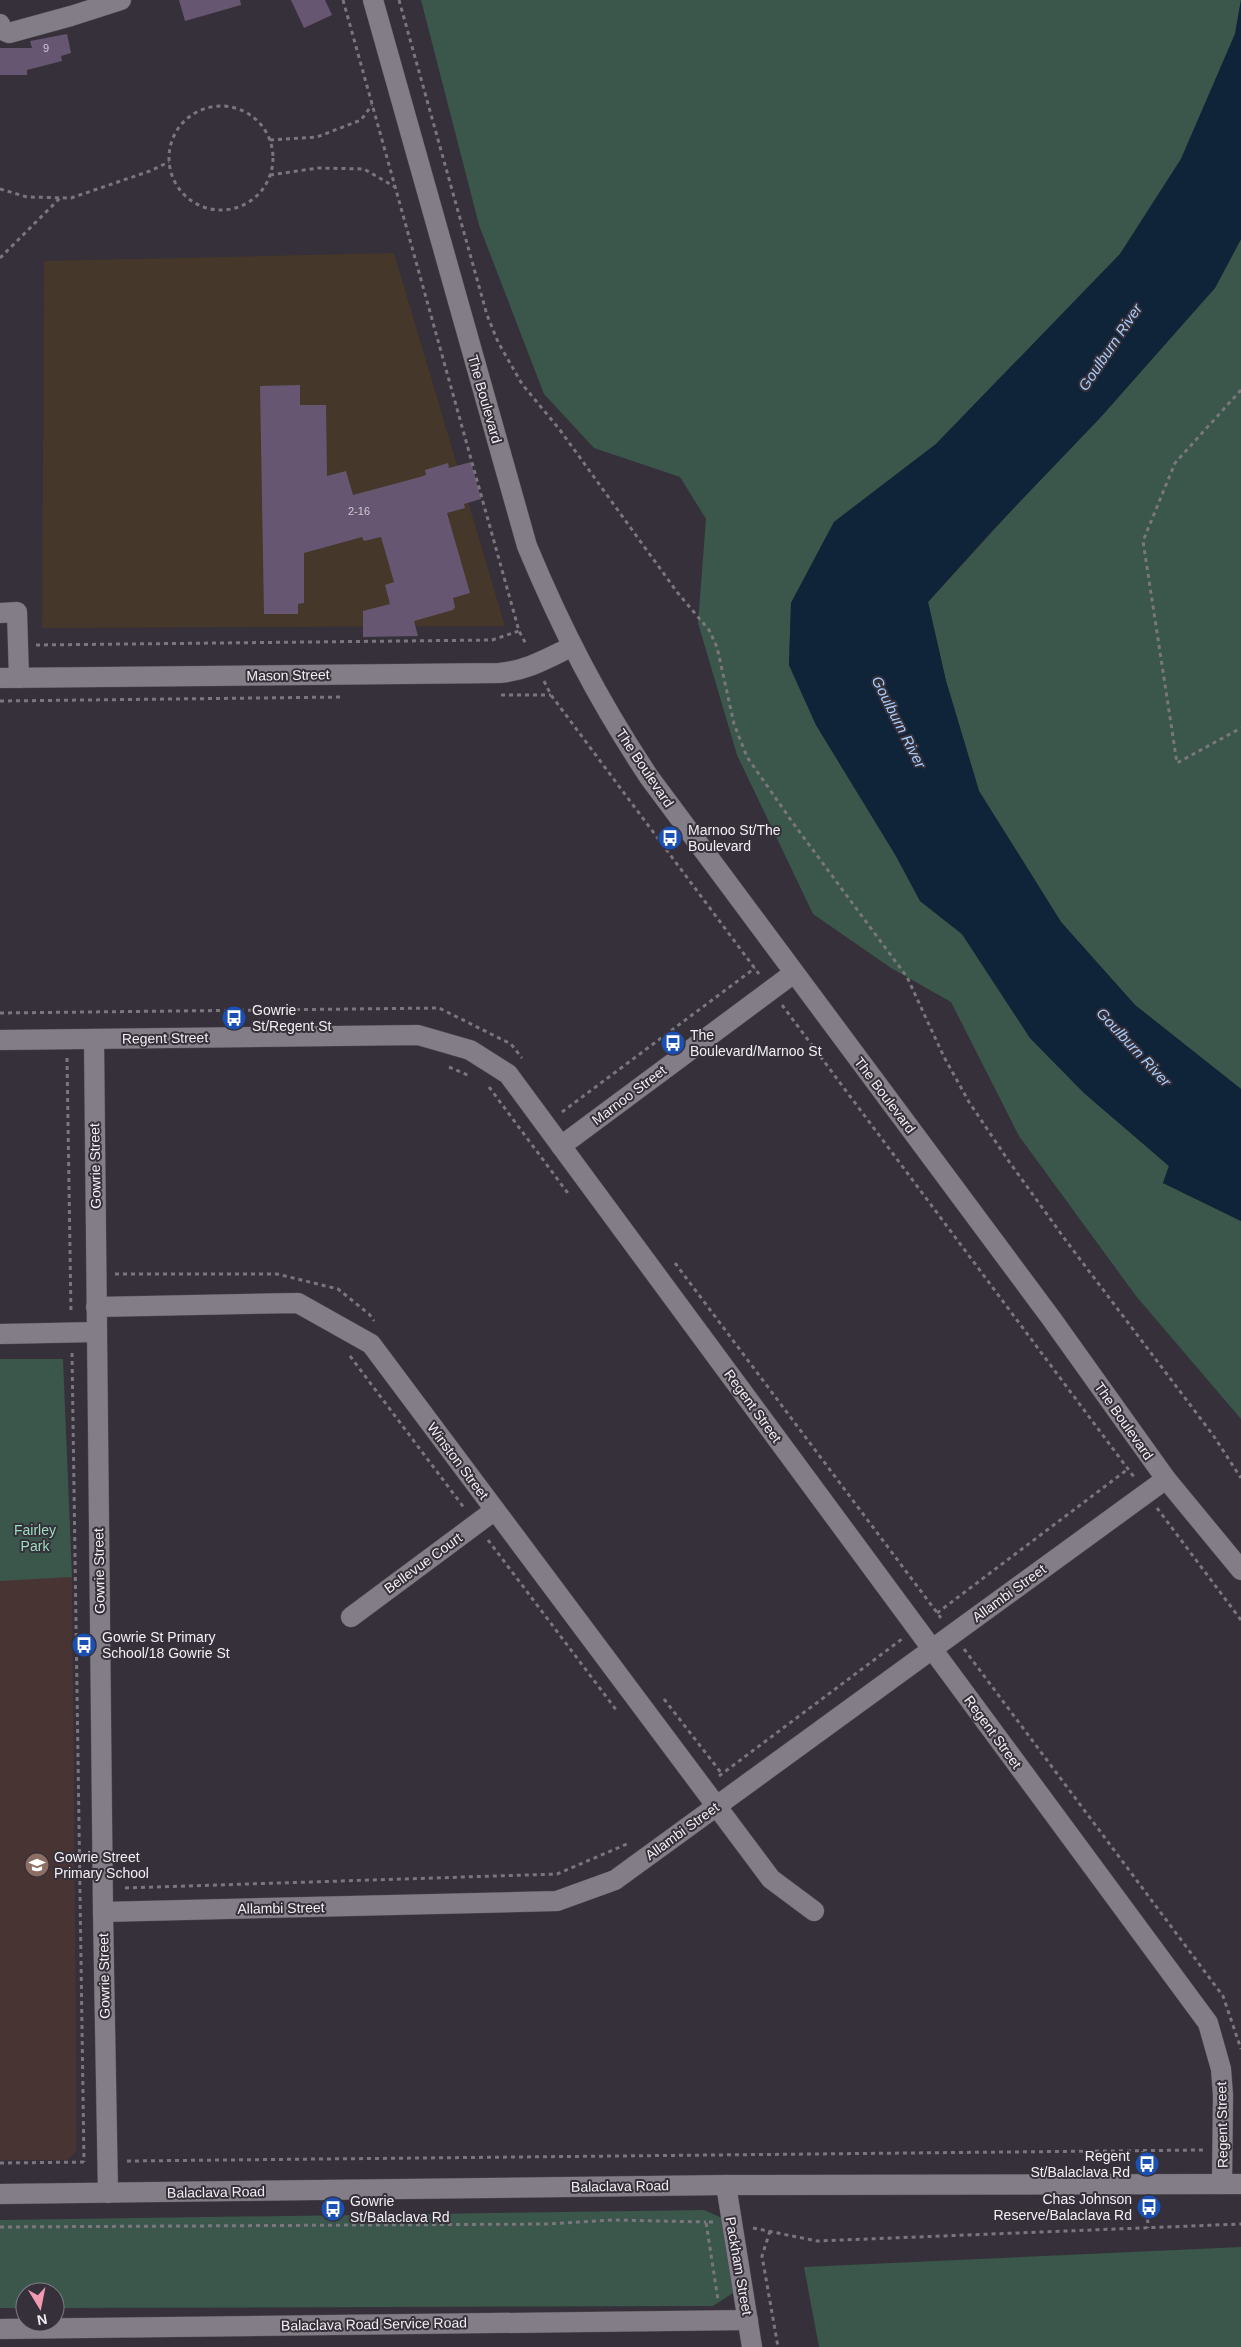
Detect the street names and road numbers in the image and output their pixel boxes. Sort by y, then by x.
street label: The Boulevard [465,353,505,445]
street label: Mason Street [246,666,330,684]
street label: The Boulevard [613,726,677,810]
street label: Regent Street [122,1029,208,1047]
street label: The Boulevard [851,1054,919,1136]
street label: Marnoo Street [589,1062,669,1128]
street label: Gowrie Street [86,1123,104,1209]
street label: Regent Street [721,1366,785,1446]
street label: The Boulevard [1091,1379,1157,1463]
street label: Winston Street [424,1420,492,1503]
street label: Gowrie Street [90,1528,108,1614]
street label: Bellevue Court [381,1529,465,1596]
street label: Allambi Street [969,1561,1049,1625]
street label: Regent Street [961,1692,1025,1772]
street label: Allambi Street [642,1799,722,1863]
street label: Allambi Street [237,1899,325,1917]
street label: Gowrie Street [95,1933,113,2019]
street label: Regent Street [1213,2082,1231,2168]
street label: Balaclava Road [571,2177,669,2195]
street label: Balaclava Road [167,2183,265,2201]
street label: Packham Street [722,2216,756,2317]
street label: Balaclava Road Service Road [281,2314,467,2334]

